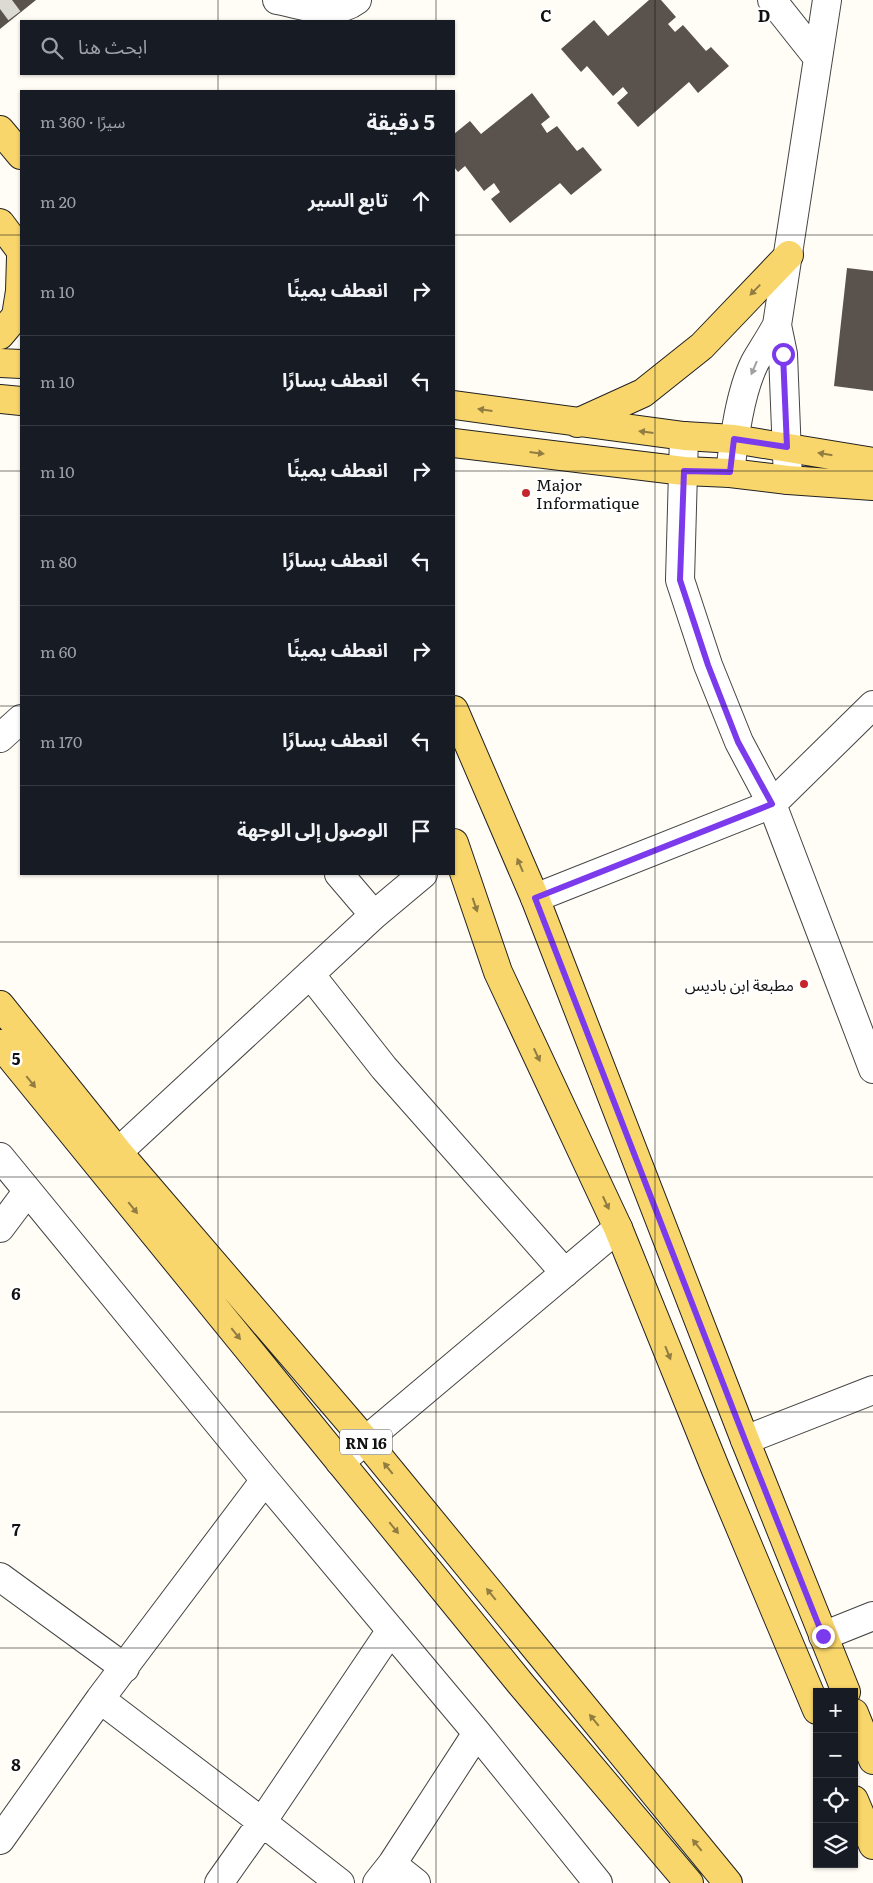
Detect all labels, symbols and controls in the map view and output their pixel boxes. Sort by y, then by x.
text: C [540,3,552,27]
text: D [758,3,770,27]
search box [20,20,455,75]
text: ابحث هنا [78,32,147,60]
icon: search [38,34,66,62]
text: 5 دقيقة [367,105,435,136]
text: سيرًا · 360 m [40,109,125,133]
text: تابع السير [308,185,388,213]
icon: ahead [407,187,435,215]
text: 20 m [40,189,76,213]
text: انعطف يمينًا [287,275,388,303]
icon: right [407,277,435,305]
text: 10 m [40,279,75,303]
one-way arrow [749,284,761,296]
route start [772,343,795,366]
one-way arrow [749,361,757,375]
text: انعطف يسارًا [282,365,388,393]
icon: left [407,367,435,395]
text: 10 m [40,369,75,393]
one-way arrow [477,405,493,413]
one-way arrow [638,427,654,435]
one-way arrow [529,449,545,457]
one-way arrow [817,449,833,457]
text: انعطف يمينًا [287,455,388,483]
icon: right [407,457,435,485]
text: 10 m [40,459,75,483]
place label: Major Informatique [536,472,639,514]
marker: Major Informatique [520,487,532,499]
text: انعطف يسارًا [282,545,388,573]
icon: left [407,547,435,575]
text: 80 m [40,549,77,573]
text: انعطف يمينًا [287,635,388,663]
icon: right [407,637,435,665]
text: 60 m [40,639,77,663]
text: انعطف يسارًا [282,725,388,753]
icon: left [407,727,435,755]
text: 170 m [40,729,82,753]
text: الوصول إلى الوجهة [237,815,388,843]
icon: arrive [407,817,435,845]
one-way arrow [516,858,524,872]
one-way arrow [472,898,480,913]
place label: مطبعة ابن باديس [685,972,794,996]
marker: مطبعة ابن باديس [798,978,810,990]
text: 5 [12,1046,21,1070]
one-way arrow [533,1048,541,1062]
one-way arrow [25,1075,36,1088]
one-way arrow [602,1195,610,1210]
one-way arrow [128,1201,139,1214]
text: 6 [11,1281,21,1305]
one-way arrow [231,1327,242,1340]
one-way arrow [665,1345,673,1360]
road number: RN 16 [340,1430,392,1454]
one-way arrow [382,1462,393,1475]
text: 7 [12,1517,21,1541]
one-way arrow [388,1521,399,1534]
one-way arrow [486,1588,497,1600]
route end [812,1625,835,1648]
map controls [813,1688,858,1868]
button: + [813,1688,858,1733]
one-way arrow [589,1713,600,1726]
button: − [813,1733,858,1778]
text: 8 [11,1752,21,1776]
button: locate [813,1778,858,1823]
button: layers [813,1823,858,1868]
one-way arrow [692,1839,703,1852]

